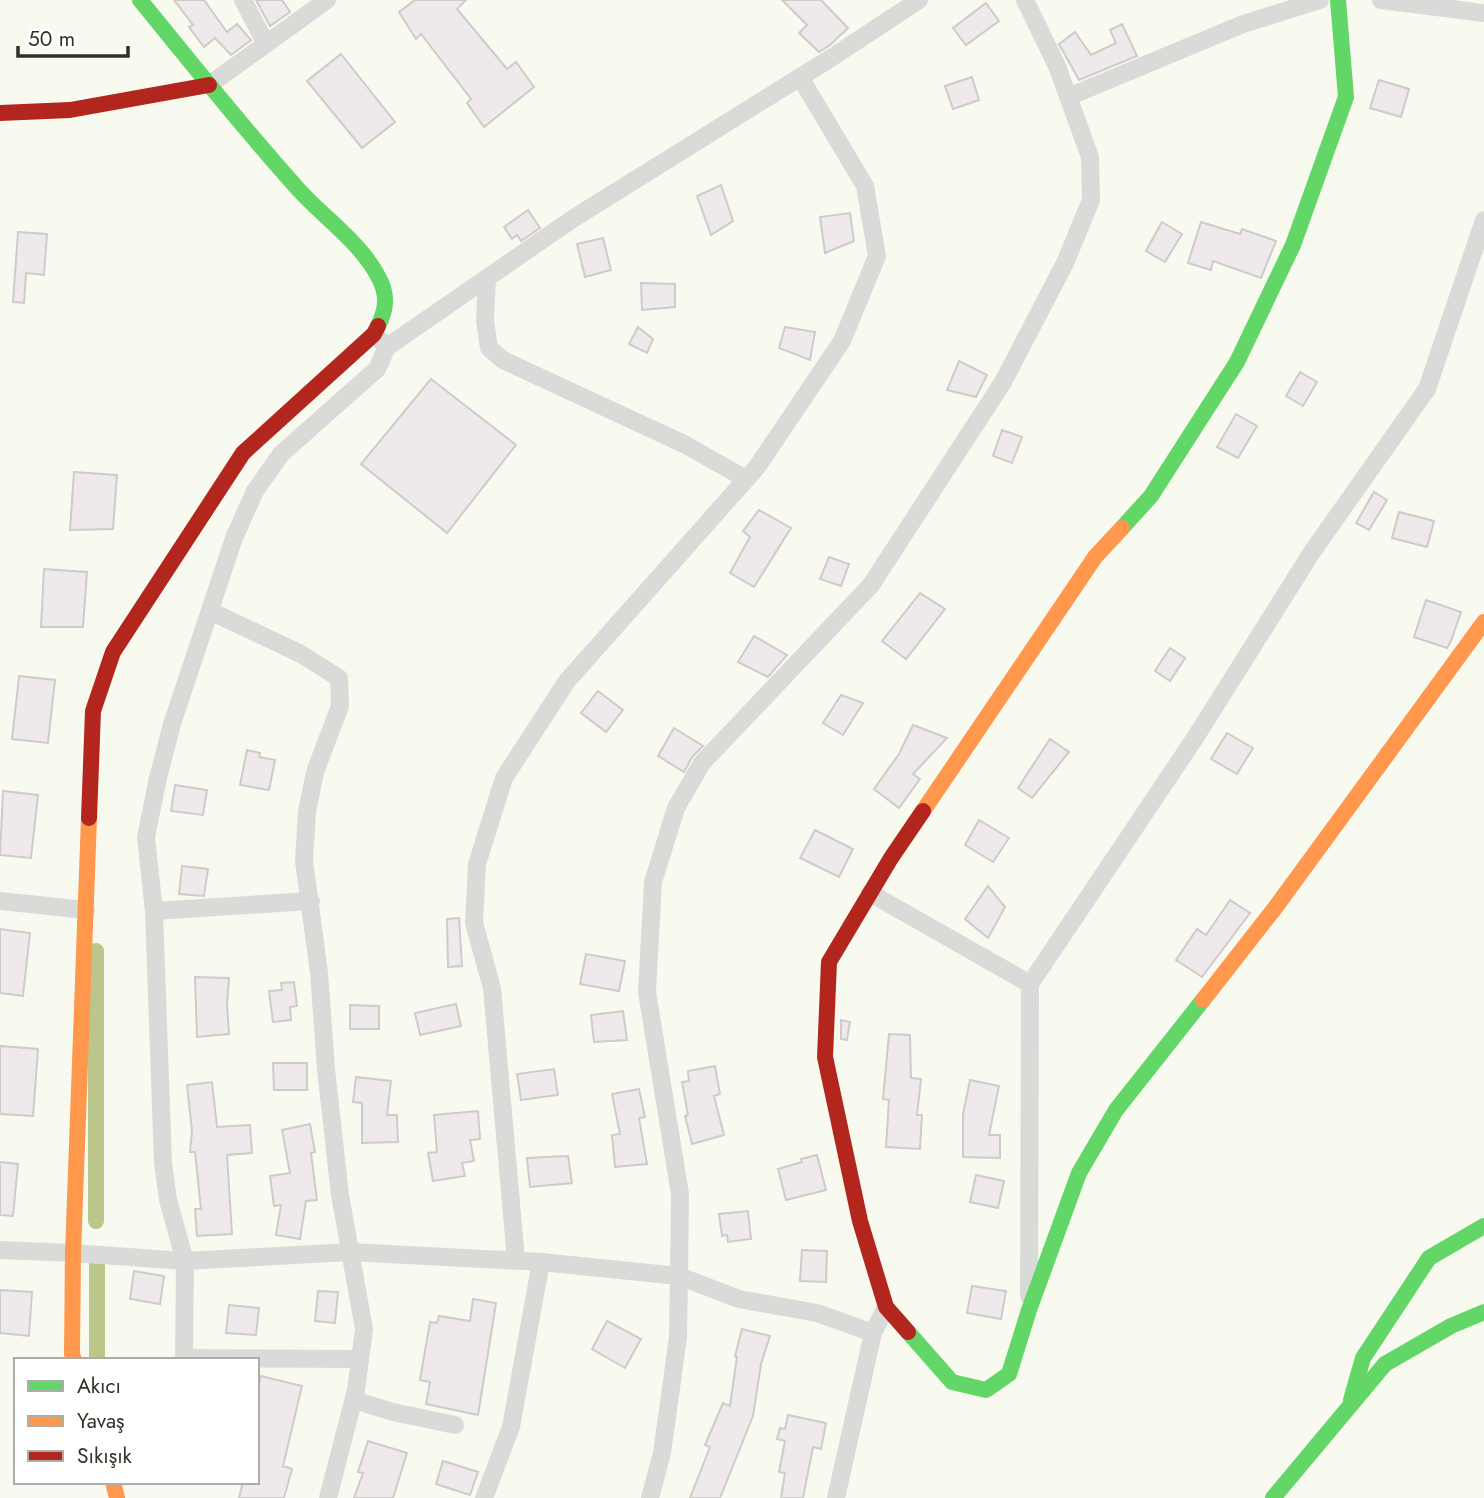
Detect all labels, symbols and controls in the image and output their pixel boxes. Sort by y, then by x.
scale bar [18,14,128,58]
text: 50 m [28,24,75,54]
legend [14,1358,259,1484]
text: Akıcı [77,1371,121,1401]
text: Yavaş [77,1406,124,1436]
text: Sıkışık [77,1441,133,1471]

